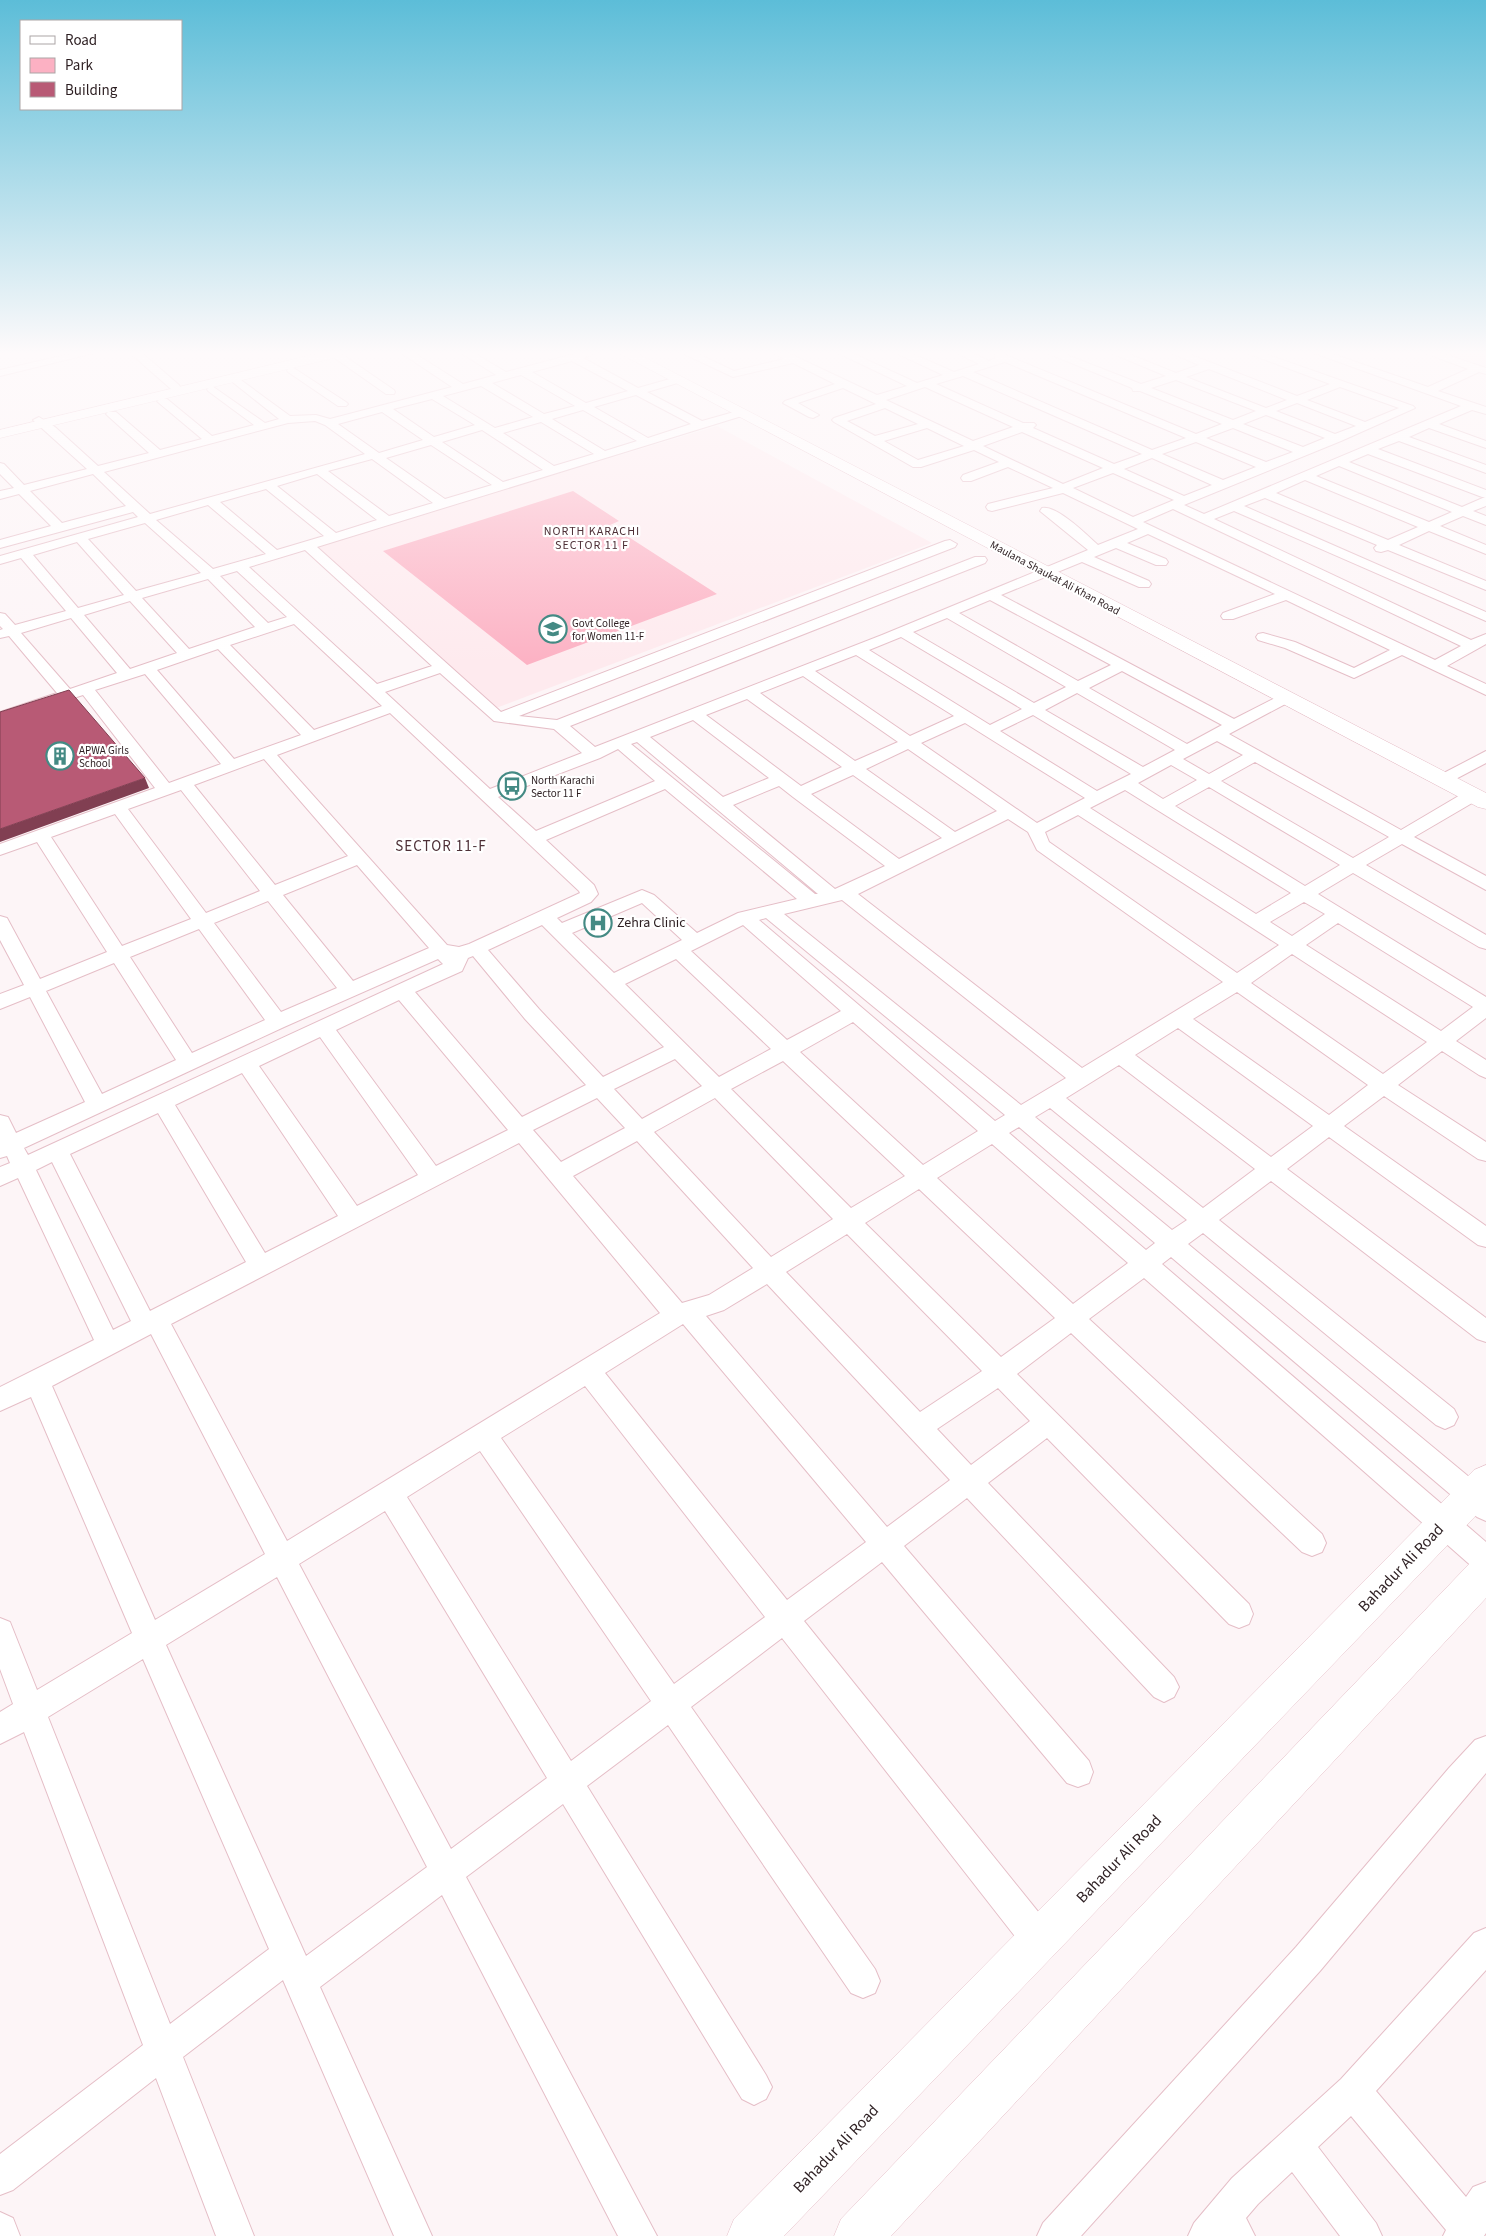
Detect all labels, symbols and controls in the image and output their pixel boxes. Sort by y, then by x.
legend [20,20,182,110]
text: Road [65,30,97,51]
text: Park [65,55,94,76]
text: Building [65,80,118,101]
district label: NORTH KARACHI SECTOR 11 F [544,523,640,554]
street label: Maulana Shaukat Ali Khan Road [987,537,1123,619]
school or university icon: Govt College for Women 11-F [538,614,568,644]
place label: Govt College for Women 11-F [572,616,645,644]
building icon: APWA Girls School [45,741,75,771]
place label: APWA Girls School [79,743,129,771]
bus stop icon: North Karachi Sector 11 F [497,771,527,801]
place label: North Karachi Sector 11 F [531,773,595,801]
district label: SECTOR 11-F [395,836,487,857]
hospital icon: Zehra Clinic [583,908,613,938]
place label: Zehra Clinic [617,913,686,933]
street label: Bahadur Ali Road [1353,1519,1449,1617]
street label: Bahadur Ali Road [1071,1810,1167,1908]
street label: Bahadur Ali Road [788,2100,884,2198]

